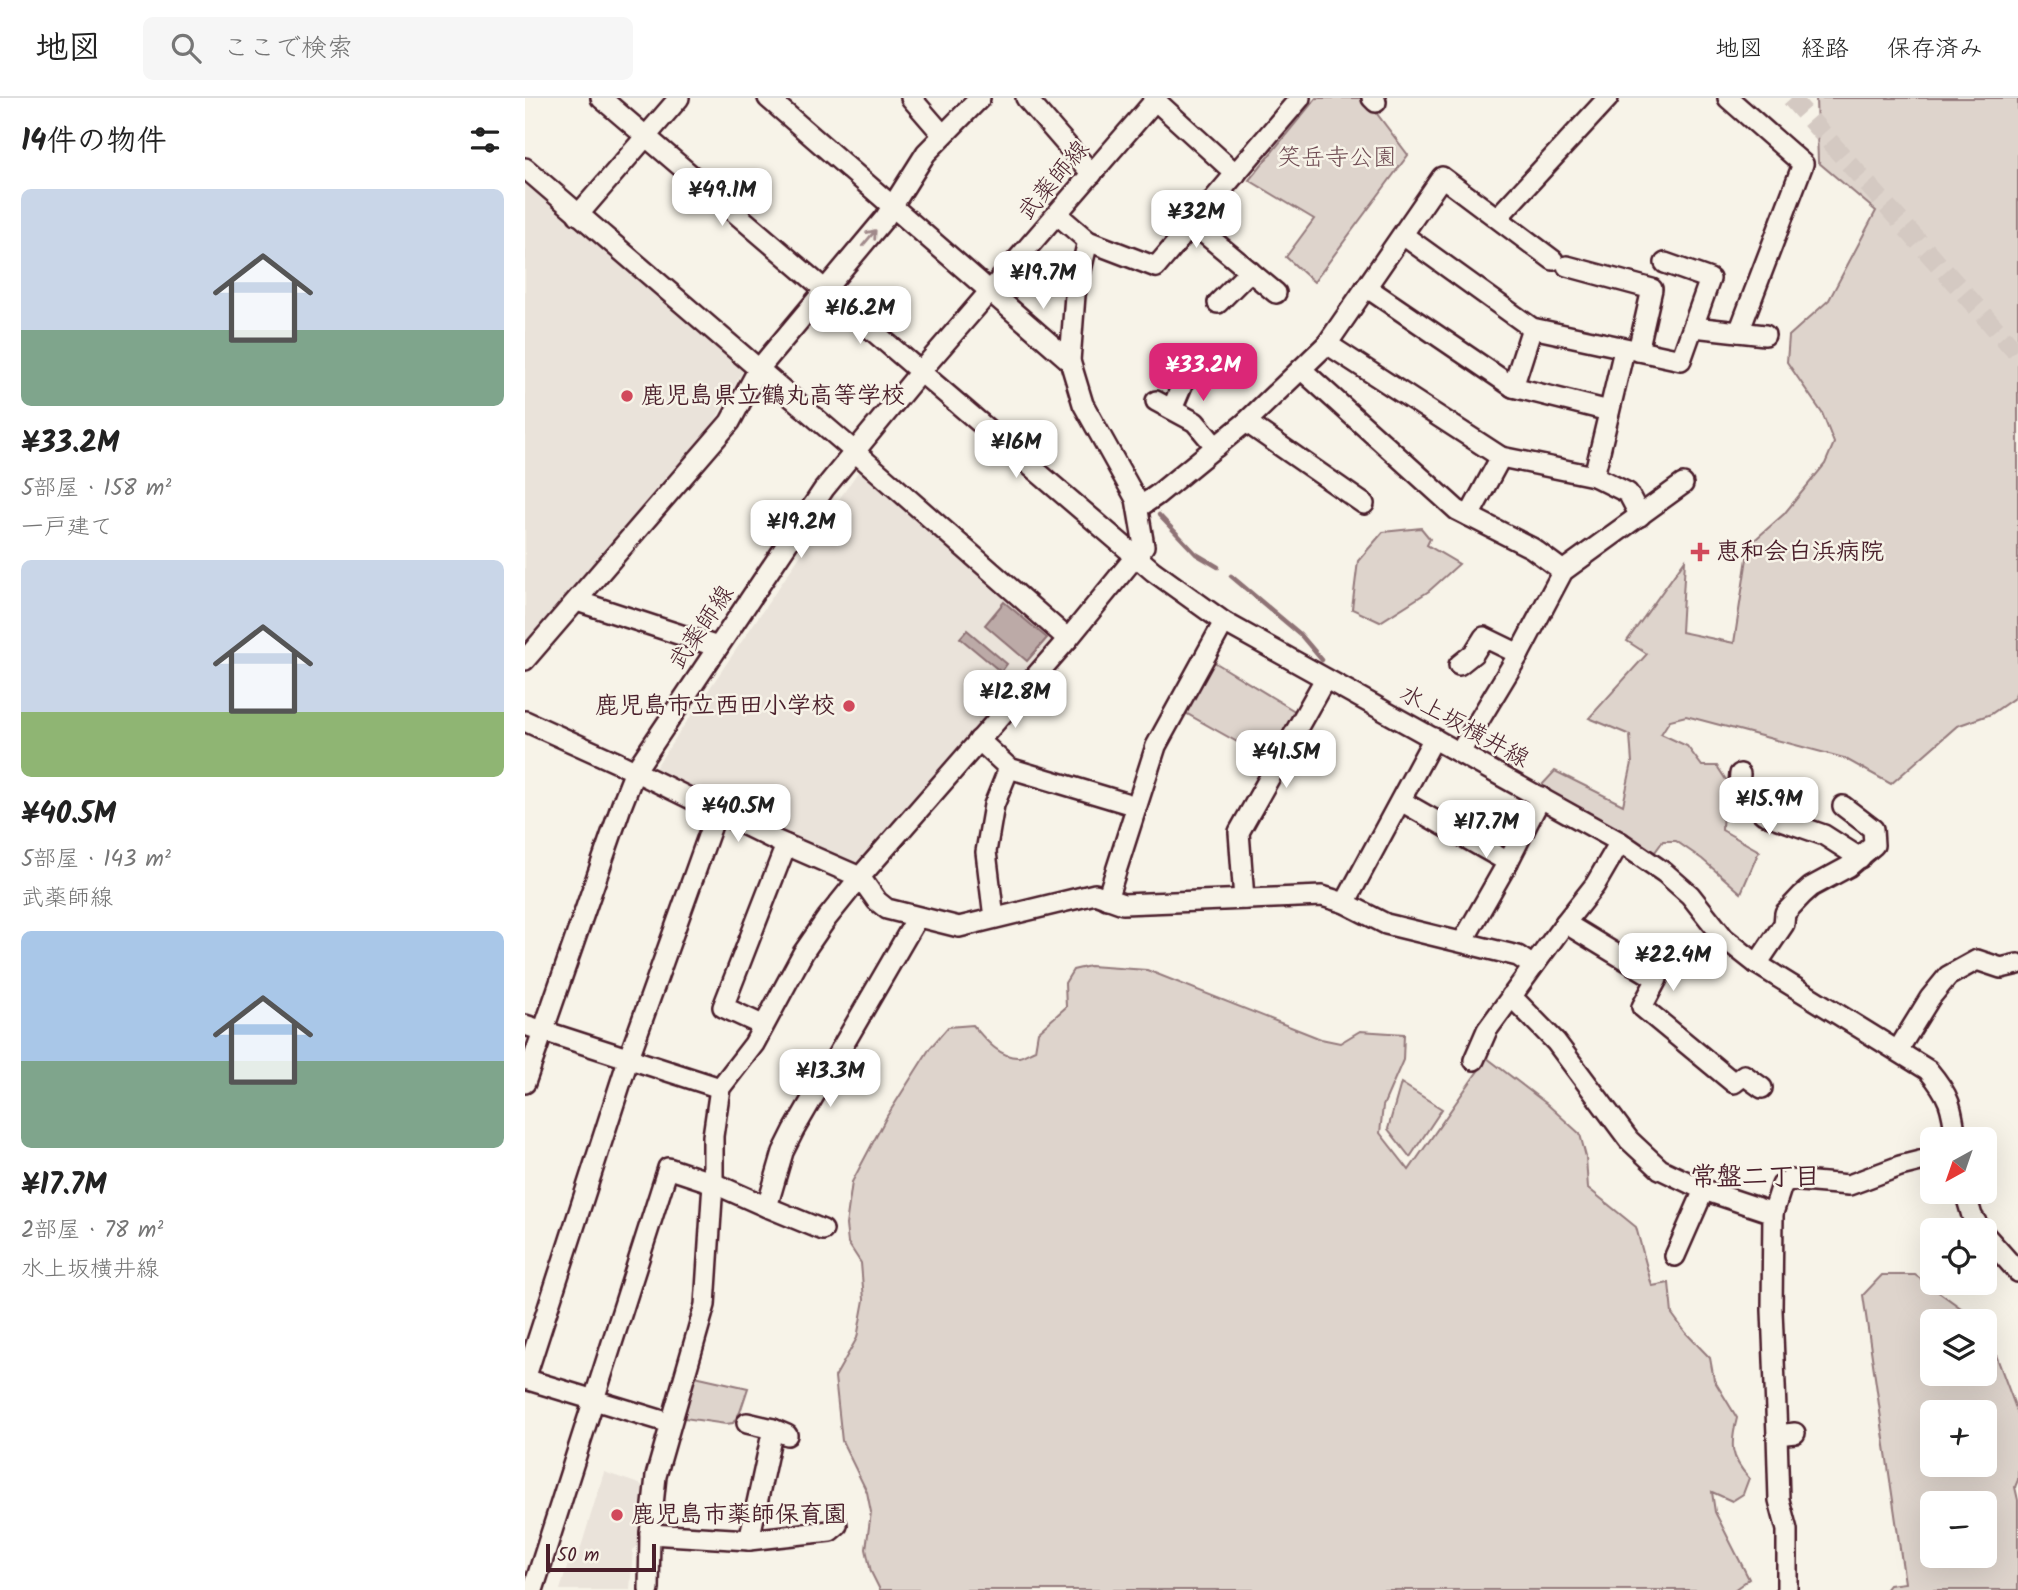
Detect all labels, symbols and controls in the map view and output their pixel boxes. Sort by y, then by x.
search box [143,17,633,80]
text: 地図 [35,23,101,76]
text: ここで検索 [223,28,353,70]
icon: search [167,29,205,67]
text: 地図 [1715,30,1763,69]
text: 経路 [1801,30,1849,69]
text: 保存済み [1887,30,1983,69]
text: 14件の物件 [21,118,166,166]
icon: filters [466,121,504,159]
street label: 武薬師線 [1008,132,1100,230]
park label: 笑岳寺公園 [1277,139,1397,178]
pin: ¥49.1M [665,169,779,228]
text: ¥49.1M [688,173,756,209]
pin: ¥32M [1155,190,1237,250]
text: ¥32M [1167,195,1225,231]
one-way arrow [861,229,877,247]
icon: home [200,235,326,361]
pin: ¥19.7M [986,252,1100,311]
text: ¥19.7M [1010,256,1076,292]
pin: ¥16.2M [803,286,917,346]
text: ¥16.2M [825,291,895,327]
pin: ¥33.2M [1146,344,1260,403]
text: ¥33.2M [1165,348,1241,384]
place label: 鹿児島県立鶴丸高等学校 [641,377,905,416]
marker: 鹿児島県立鶴丸高等学校 [619,388,635,404]
text: ¥33.2M [21,420,120,468]
pin: ¥16M [975,420,1057,480]
text: ¥16M [991,425,1041,461]
text: 5部屋 · 158 m² [21,471,171,507]
pin: ¥19.2M [744,500,858,560]
text: ¥19.2M [767,505,835,541]
text: 一戸建て [21,510,113,546]
place label: 恵和会白浜病院 [1716,533,1884,572]
marker: 恵和会白浜病院 [1690,542,1710,562]
street label: 武薬師線 [659,577,745,679]
icon: home [200,606,326,732]
pin: ¥12.8M [958,670,1072,730]
text: ¥12.8M [980,675,1050,711]
street label: 水上坂横井線 [1392,675,1536,779]
place label: 鹿児島市立西田小学校 [595,687,835,726]
marker: 鹿児島市立西田小学校 [841,698,857,714]
pin: ¥41.5M [1229,730,1343,790]
text: ¥41.5M [1252,735,1320,771]
pin: ¥15.9M [1712,778,1826,837]
text: ¥15.9M [1735,782,1803,818]
pin: ¥40.5M [681,784,795,844]
text: ¥40.5M [702,789,774,825]
text: ¥40.5M [21,791,116,839]
pin: ¥17.7M [1429,800,1543,860]
text: ¥17.7M [1453,805,1519,841]
text: 5部屋 · 143 m² [21,842,171,878]
text: 武薬師線 [21,881,113,917]
pin: ¥22.4M [1616,934,1730,993]
text: ¥22.4M [1635,938,1711,974]
icon: home [200,977,326,1103]
pin: ¥13.3M [773,1049,887,1109]
text: ¥13.3M [795,1054,865,1090]
north arrow [1920,1127,1997,1204]
map controls [1920,1127,1997,1568]
district label: 常盤二丁目 [1690,1157,1820,1199]
text: ¥17.7M [21,1162,107,1210]
text: 2部屋 · 78 m² [21,1213,163,1249]
button: locate [1920,1218,1997,1295]
text: 水上坂横井線 [21,1252,159,1288]
button: layers [1920,1309,1997,1386]
button: + [1920,1400,1997,1477]
button: − [1920,1491,1997,1568]
place label: 鹿児島市薬師保育園 [631,1496,847,1535]
marker: 鹿児島市薬師保育園 [609,1507,625,1523]
scale bar [546,1541,656,1573]
text: 50 m [557,1541,599,1571]

